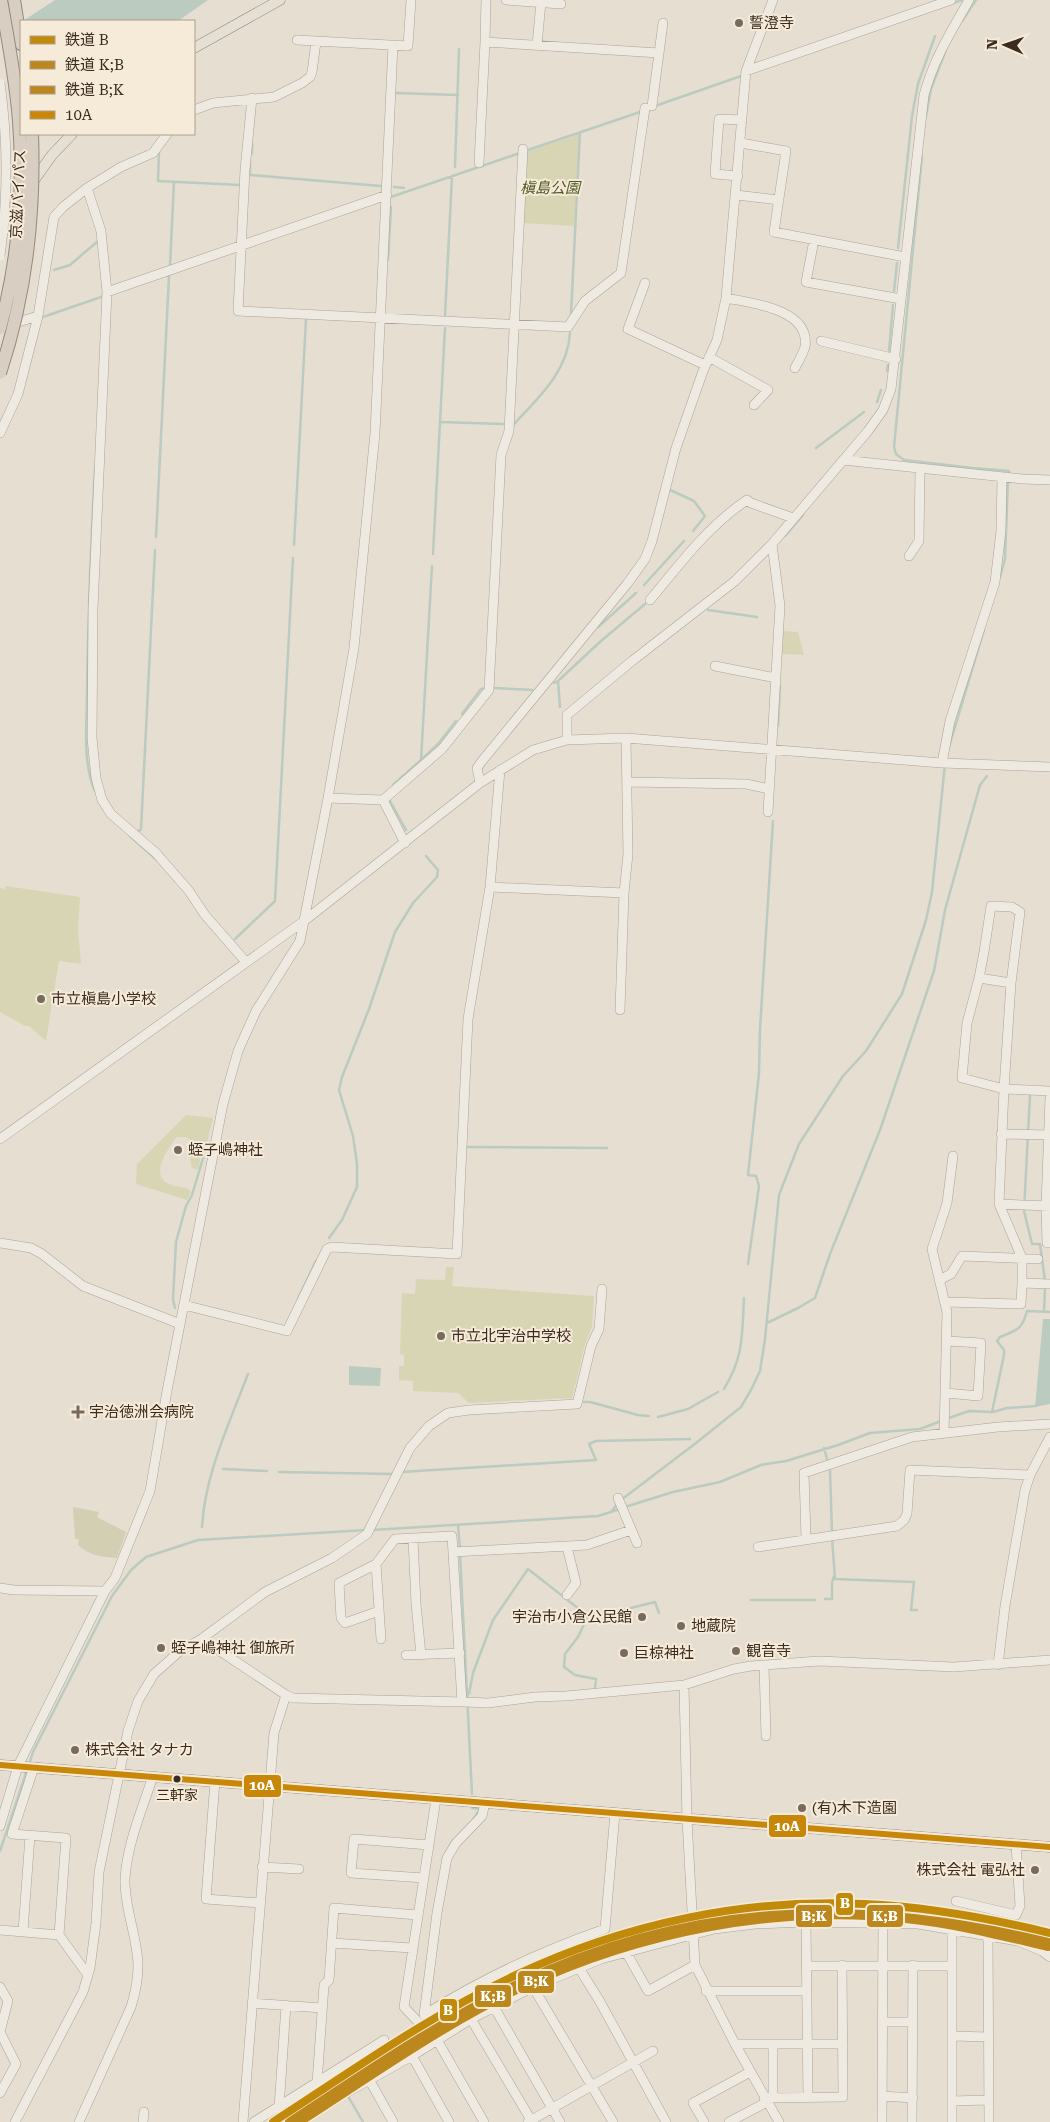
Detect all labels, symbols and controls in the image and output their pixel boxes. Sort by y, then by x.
place label: 誓澄寺 [749,14,794,32]
marker: 誓澄寺 [733,17,745,29]
legend [20,20,195,135]
north arrow [980,20,1030,70]
text: 鉄道 B [65,31,109,49]
text: N [984,39,1000,50]
text: 鉄道 K;B [65,56,124,74]
text: 鉄道 B;K [65,81,124,99]
text: 10A [65,106,93,124]
street label: 京滋バイパス [7,149,29,239]
park label: 槇島公園 [520,179,582,197]
place label: 市立槇島小学校 [51,990,156,1008]
marker: 市立槇島小学校 [35,993,47,1005]
place label: 蛭子嶋神社 [188,1141,263,1159]
marker: 蛭子嶋神社 [172,1144,184,1156]
place label: 市立北宇治中学校 [451,1327,571,1345]
marker: 市立北宇治中学校 [435,1330,447,1342]
place label: 宇治徳洲会病院 [89,1403,194,1421]
marker: 宇治徳洲会病院 [71,1405,85,1419]
place label: 宇治市小倉公民館 [512,1608,632,1626]
marker: 宇治市小倉公民館 [636,1611,648,1623]
place label: 地蔵院 [691,1617,736,1635]
marker: 地蔵院 [675,1620,687,1632]
place label: 蛭子嶋神社 御旅所 [171,1639,295,1657]
marker: 蛭子嶋神社 御旅所 [155,1642,167,1654]
place label: 観音寺 [746,1642,791,1660]
place label: 巨椋神社 [634,1644,694,1662]
marker: 観音寺 [730,1645,742,1657]
marker: 巨椋神社 [618,1647,630,1659]
place label: 株式会社 タナカ [85,1741,194,1759]
marker: 株式会社 タナカ [69,1744,81,1756]
marker: 三軒家 [172,1774,182,1784]
line badge: 10A [243,1774,282,1798]
text: 10A [249,1777,275,1793]
place label: 三軒家 [156,1787,198,1803]
place label: (有)木下造園 [812,1799,897,1817]
marker: (有)木下造園 [796,1802,808,1814]
line badge: 10A [768,1814,807,1838]
text: 10A [774,1818,800,1834]
place label: 株式会社 電弘社 [916,1861,1025,1879]
marker: 株式会社 電弘社 [1029,1864,1041,1876]
line badge: B [835,1892,854,1916]
text: B [840,1895,850,1911]
line badge: B;K [795,1904,833,1928]
line badge: K;B [866,1904,904,1928]
text: B;K [801,1908,827,1924]
text: K;B [872,1908,898,1924]
line badge: B;K [517,1970,555,1994]
text: B;K [523,1973,549,1989]
line badge: K;B [474,1984,512,2008]
text: K;B [480,1988,506,2004]
line badge: B [439,1998,458,2022]
text: B [443,2002,453,2018]

